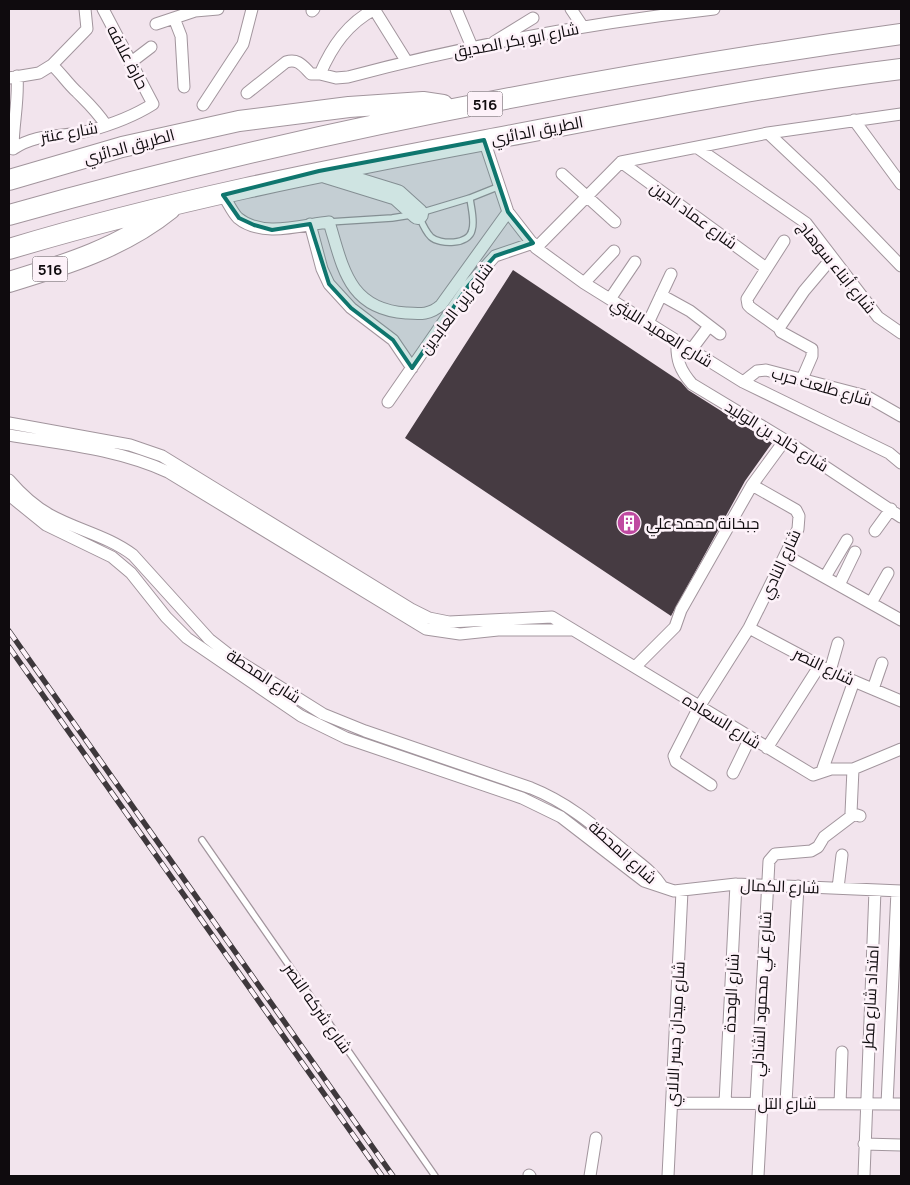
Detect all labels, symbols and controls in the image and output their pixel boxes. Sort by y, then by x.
street label: شارع ابو بكر الصديق [451,17,581,64]
street label: حارة علافه [102,21,154,93]
road number: 516 [468,92,502,116]
street label: الطريق الدائري [489,110,586,153]
street label: شارع عنتر [38,116,100,149]
street label: الطريق الدائري [81,123,178,172]
street label: شارع عماد الدين [645,176,742,255]
street label: شارع أبناء سوهاج [792,216,881,319]
road number: 516 [32,256,68,282]
street label: شارع زين العابدين [414,257,499,359]
street label: شارع العميد الليثي [605,292,717,375]
street label: شارع طلعت حرب [769,361,875,412]
street label: شارع خالد بن الوليد [721,395,833,478]
building icon: جبخانة محمد علي [616,510,642,536]
place label: جبخانة محمد علي [646,512,759,537]
street label: شارع النادي [754,526,808,604]
street label: شارع النصر [788,641,858,691]
street label: شارع المحطة [222,644,305,709]
street label: شارع السعاده [678,688,765,755]
street label: شارع المحطة [584,816,662,889]
street label: شارع الكمال [740,874,820,899]
street label: شارع علي محمود الشاذلي [746,911,779,1078]
street label: امتداد شارع مطر [856,944,885,1051]
street label: شارع الوحدة [718,953,745,1033]
street label: شارع شركه النصر [277,958,357,1058]
street label: شارع ميدان جسر الالاي [660,961,693,1107]
street label: شارع التل [758,1092,816,1115]

